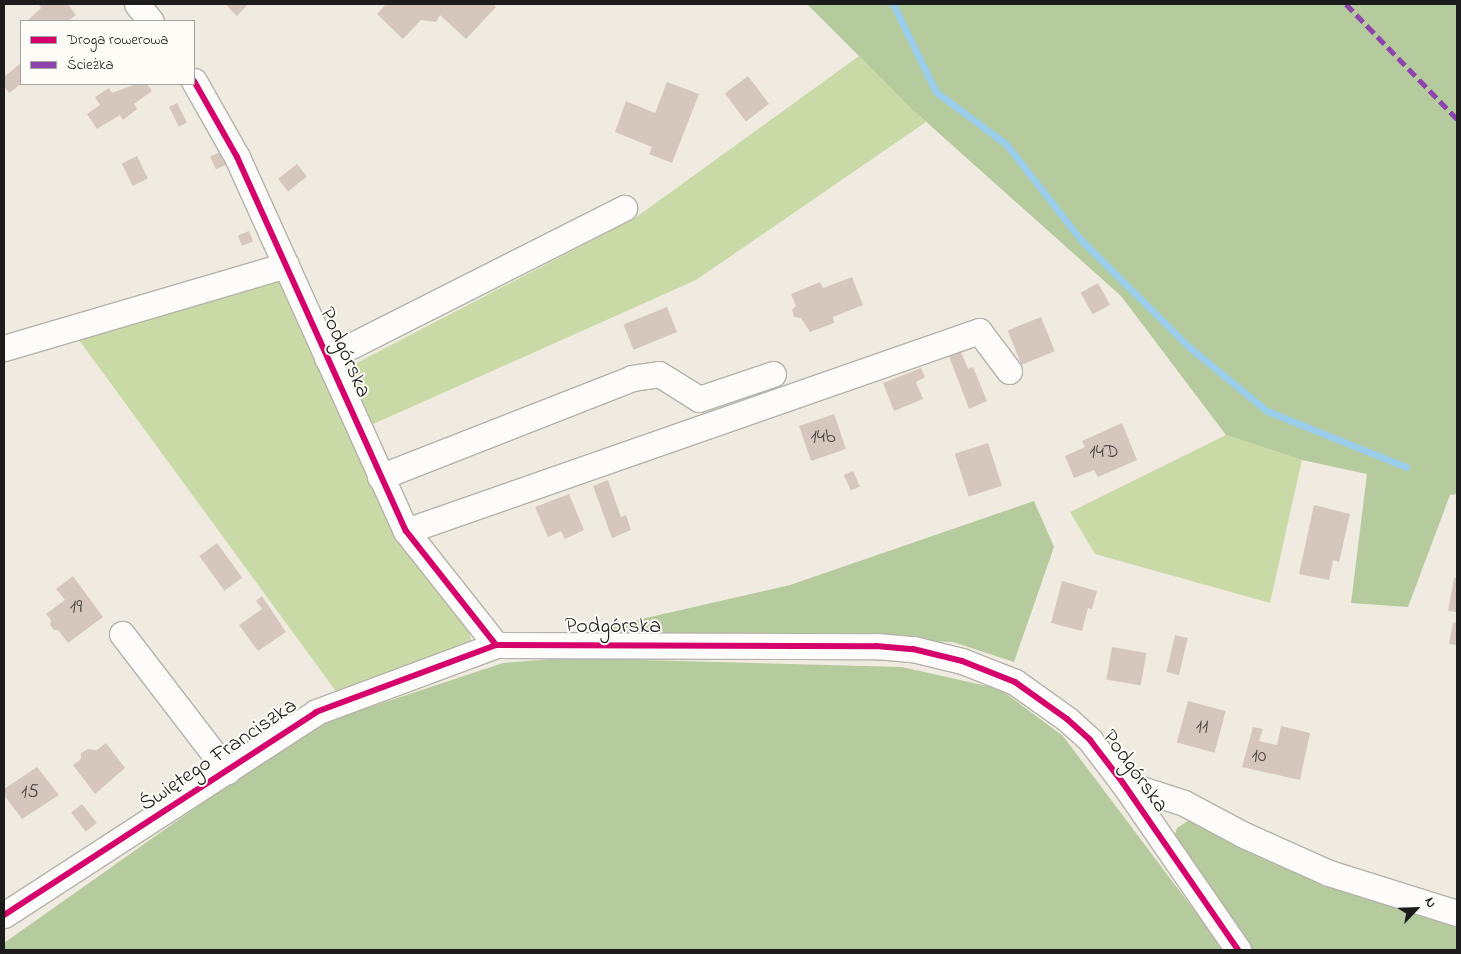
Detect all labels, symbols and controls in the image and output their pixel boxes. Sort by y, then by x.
legend [20,20,195,85]
text: Droga rowerowa [67,29,168,51]
text: Ścieżka [67,54,114,76]
street label: Podgórska [312,304,376,402]
house number: 14b [810,425,836,449]
house number: 14D [1089,440,1119,464]
house number: 19 [70,595,82,619]
street label: Podgórska [565,615,661,641]
street label: Świętego Franciszka [135,694,303,818]
house number: 11 [1196,715,1208,739]
street label: Podgórska [1095,725,1173,819]
house number: 10 [1252,744,1266,768]
house number: 15 [21,780,39,804]
north arrow [1391,884,1441,934]
text: N [1419,894,1442,911]

